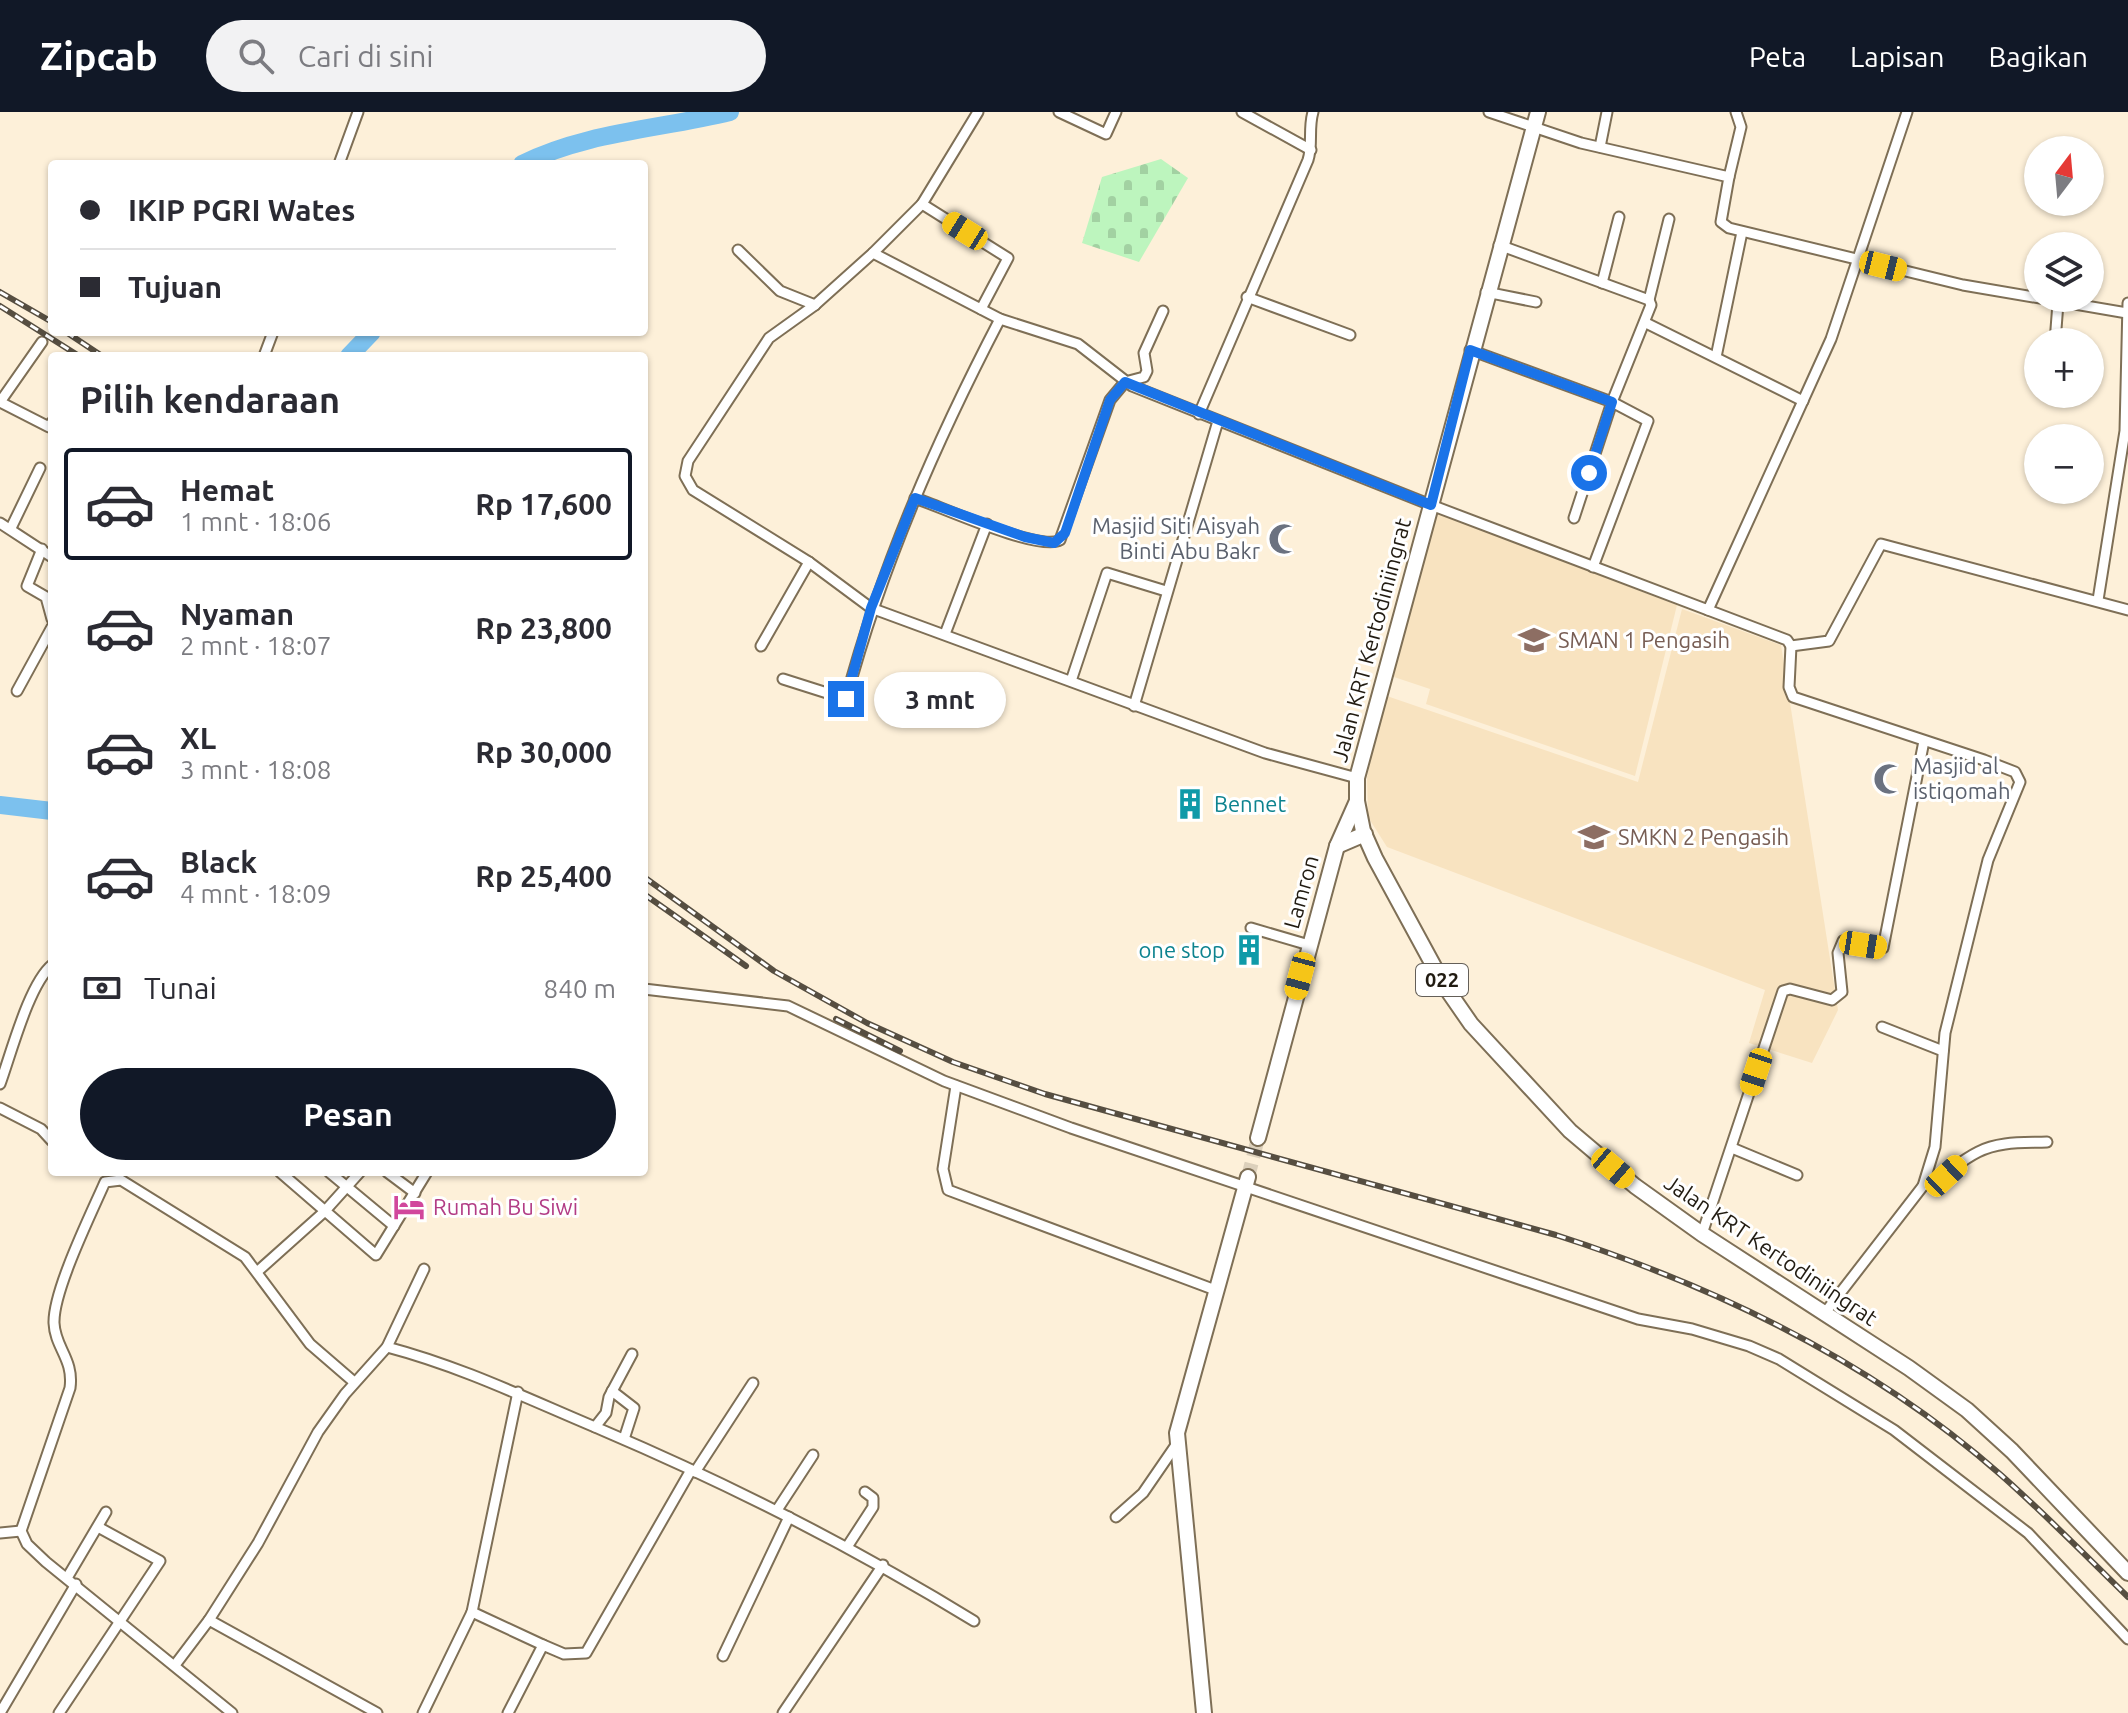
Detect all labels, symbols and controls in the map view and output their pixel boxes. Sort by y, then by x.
search box [206,20,766,92]
icon: search [234,34,278,78]
text: Zipcab [40,35,158,77]
text: Cari di sini [298,39,434,73]
text: Peta [1749,41,1806,72]
text: Lapisan [1850,41,1944,72]
text: Bagikan [1988,41,2088,72]
north arrow [2024,136,2104,216]
map controls [2024,136,2104,504]
text: IKIP PGRI Wates [128,193,355,227]
car [938,208,992,254]
button: layers [2024,232,2104,312]
car [1857,249,1909,283]
text: Tujuan [128,270,222,304]
button: + [2024,328,2104,408]
text: Pilih kendaraan [80,379,340,420]
button: − [2024,424,2104,504]
route start [1571,455,1607,491]
icon: car [84,468,156,540]
text: Hemat [180,473,274,507]
text: Rp 17,600 [475,487,612,521]
text: 1 mnt · 18:06 [180,507,331,536]
place label: Masjid Siti Aisyah Binti Abu Bakr [1092,513,1261,563]
street label: Jalan KRT Kertodiniingrat [1326,515,1415,764]
mosque icon: Masjid Siti Aisyah Binti Abu Bakr [1267,522,1301,556]
icon: car [84,592,156,664]
text: Nyaman [180,597,294,631]
text: Rp 23,800 [475,611,612,645]
school or university icon: SMAN 1 Pengasih [1517,623,1551,657]
place label: SMAN 1 Pengasih [1558,627,1730,652]
text: 2 mnt · 18:07 [180,631,331,660]
callout: 3 mnt [874,671,1006,727]
route end [828,681,864,717]
text: 3 mnt [905,685,975,714]
icon: car [84,716,156,788]
text: XL [180,721,216,755]
text: Rp 30,000 [475,735,612,769]
place label: Masjid al istiqomah [1913,753,2010,803]
text: 3 mnt · 18:08 [180,755,331,784]
mosque icon: Masjid al istiqomah [1872,762,1906,796]
building icon: Bennet [1173,787,1207,821]
place label: Bennet [1214,791,1286,816]
school or university icon: SMKN 2 Pengasih [1577,820,1611,854]
place label: SMKN 2 Pengasih [1618,824,1789,849]
icon: car [84,840,156,912]
text: Black [180,845,257,879]
street label: Lamron [1278,852,1323,931]
text: Rp 25,400 [475,859,612,893]
text: 4 mnt · 18:09 [180,879,331,908]
car [1837,929,1889,961]
building icon: one stop [1232,933,1266,967]
place label: one stop [1138,937,1225,962]
car [1282,950,1318,1002]
road number: 022 [1416,964,1468,996]
icon: cash [80,966,124,1010]
text: Tunai [144,971,217,1005]
text: 840 m [544,974,616,1003]
car [1737,1045,1775,1099]
button: Pesan [80,1068,616,1160]
car [1587,1143,1639,1193]
car [1920,1151,1972,1201]
street label: Jalan KRT Kertodiniingrat [1660,1169,1883,1330]
hotel icon: Rumah Bu Siwi [392,1190,426,1224]
place label: Rumah Bu Siwi [433,1194,578,1219]

